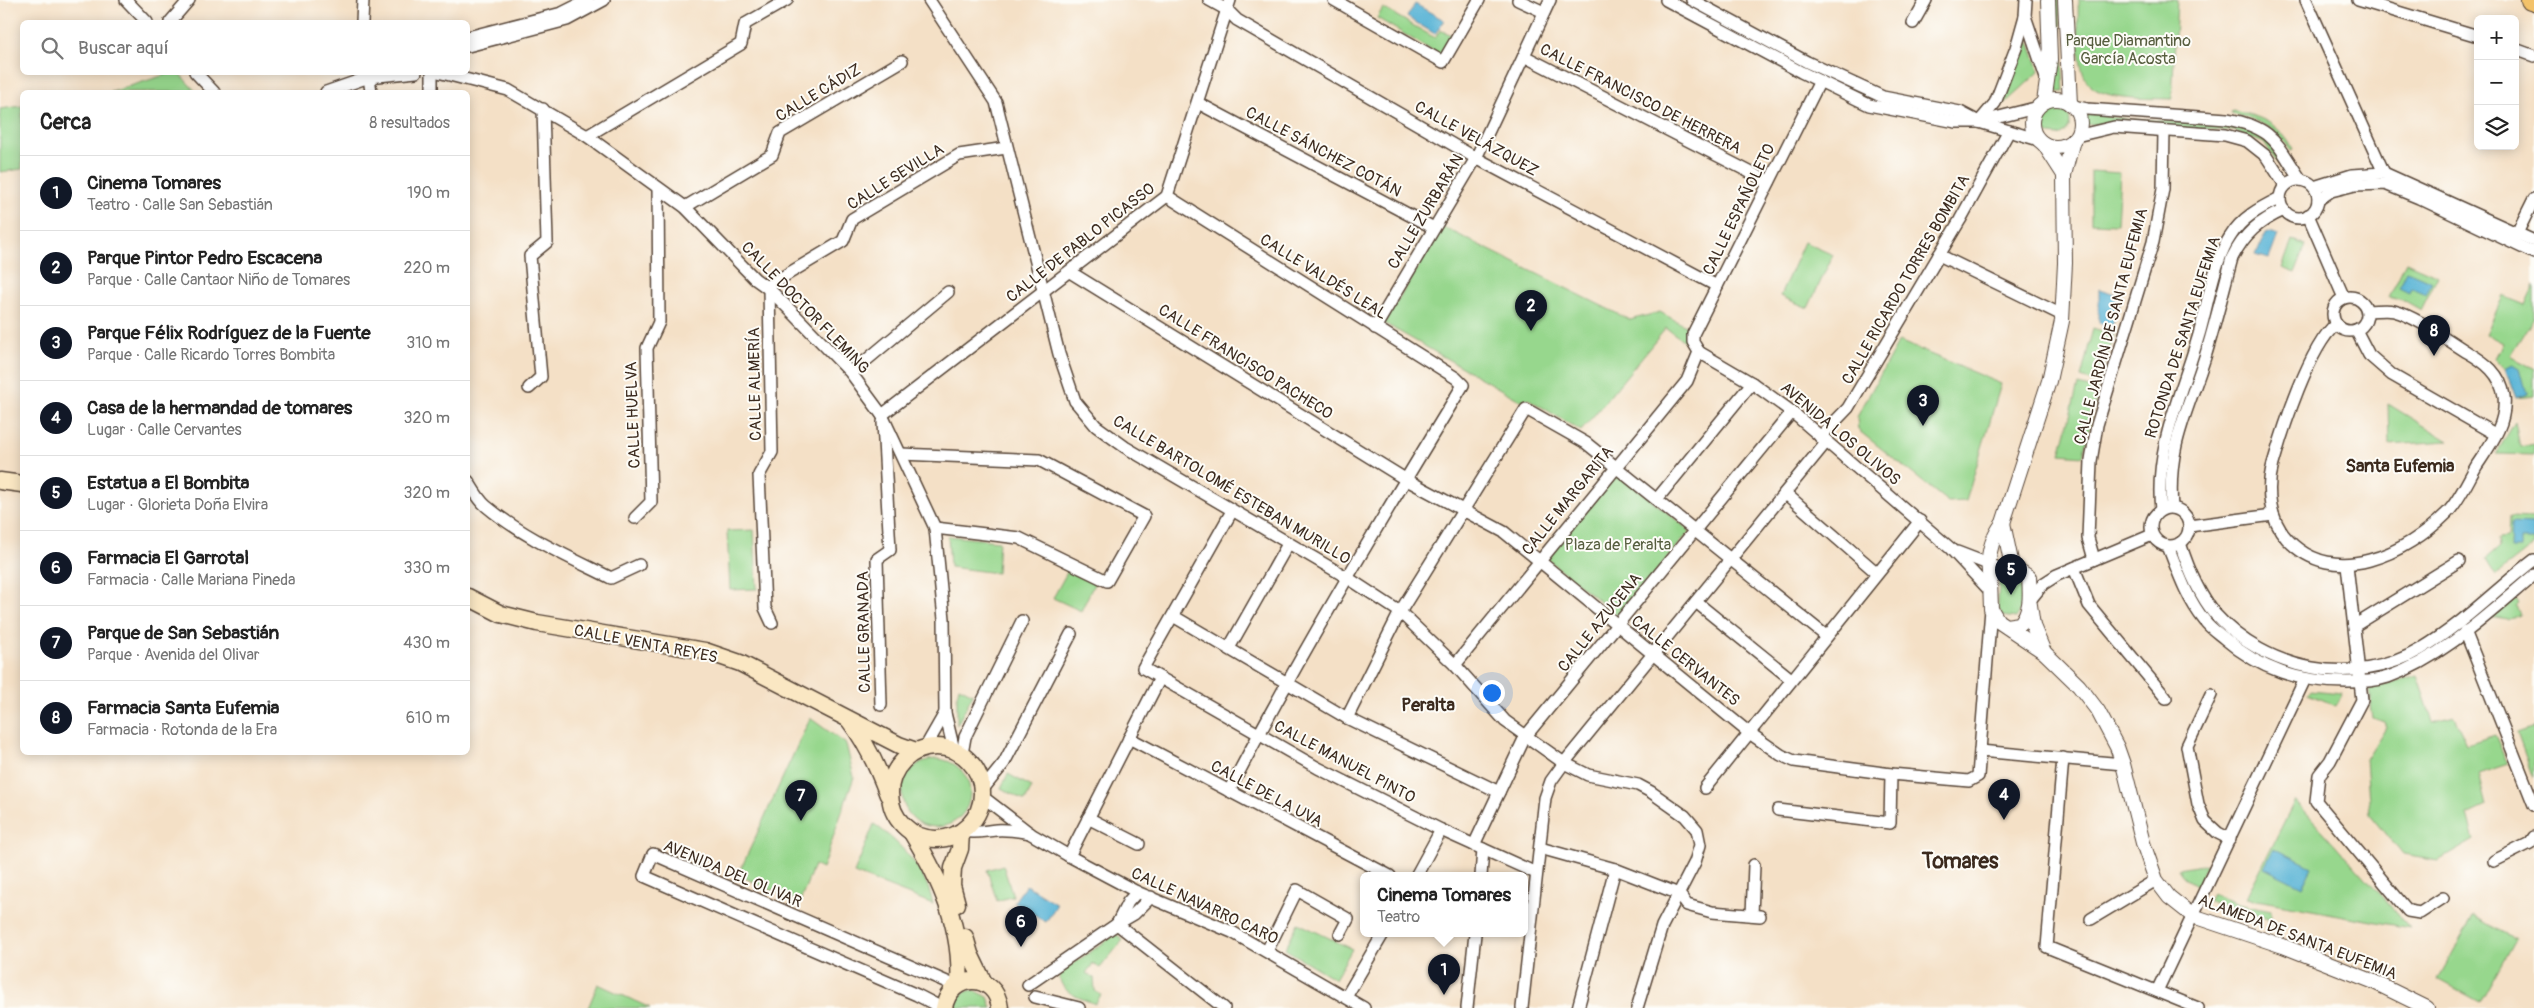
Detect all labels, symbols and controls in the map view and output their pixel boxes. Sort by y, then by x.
map controls [2474,15,2519,150]
button: + [2474,15,2519,60]
search box [20,20,470,75]
park label: Parque Diamantino García Acosta [2065,31,2191,69]
icon: search [38,34,66,62]
text: Buscar aquí [78,36,169,60]
street label: CALLE FRANCISCO DE HERRERA [1536,39,1745,159]
street label: CALLE CÁDIZ [772,59,865,126]
button: − [2474,60,2519,105]
street label: CALLE VELÁZQUEZ [1411,97,1542,181]
street label: CALLE SÁNCHEZ COTÁN [1242,102,1405,201]
button: layers [2474,105,2519,150]
text: Cerca [40,109,91,136]
text: 8 resultados [369,113,450,133]
street label: CALLE SEVILLA [843,139,948,215]
street label: CALLE ESPAÑOLETO [1698,141,1779,278]
street label: CALLE ZURBARÁN [1384,150,1468,273]
text: Cinema Tomares [87,171,221,195]
street label: CALLE RICARDO TORRES BOMBITA [1837,171,1974,388]
street label: CALLE DE PABLO PICASSO [1002,179,1159,307]
text: 1 [53,183,59,203]
text: 190 m [407,183,450,203]
text: Teatro · Calle San Sebastián [87,195,273,215]
street label: CALLE JARDÍN DE SANTA EUFEMIA [2070,206,2152,447]
street label: CALLE VALDÉS LEAL [1256,230,1391,324]
street label: ROTONDA DE SANTA EUFEMIA [2141,234,2225,441]
street label: CALLE DOCTOR FLEMING [737,237,874,378]
text: Parque Pintor Pedro Escacena [87,246,322,270]
text: 2 [52,258,60,278]
text: 220 m [404,258,450,278]
text: Parque · Calle Cantaor Niño de Tomares [87,270,350,290]
pin: 2 [1515,290,1547,331]
street label: CALLE FRANCISCO PACHECO [1155,300,1336,424]
pin: 8 [2418,315,2450,356]
text: Parque Félix Rodríguez de la Fuente [87,321,371,345]
street label: CALLE ALMERÍA [744,327,766,441]
text: 3 [52,333,60,353]
text: 310 m [406,333,450,353]
text: Parque · Calle Ricardo Torres Bombita [87,345,335,365]
street label: CALLE HUELVA [621,361,645,469]
street label: AVENIDA LOS OLIVOS [1776,378,1904,490]
pin: 3 [1907,385,1939,426]
text: Casa de la hermandad de tomares [87,396,352,420]
text: 4 [51,408,61,428]
text: 320 m [404,408,450,428]
street label: CALLE BARTOLOMÉ ESTEBAN MURILLO [1109,411,1354,569]
text: Lugar · Calle Cervantes [87,420,242,440]
street label: CALLE MARGARITA [1518,442,1618,559]
district label: Santa Eufemia [2346,455,2455,478]
text: Estatua a El Bombita [87,471,249,495]
text: 5 [52,483,60,503]
text: 320 m [404,483,450,503]
text: Lugar · Glorieta Doña Elvira [87,495,268,515]
park label: Plaza de Peralta [1565,535,1671,555]
text: Farmacia El Garrotal [87,546,249,570]
pin: 5 [1995,554,2027,595]
text: 6 [51,558,61,578]
text: 330 m [404,558,450,578]
street label: CALLE AZUCENA [1554,569,1646,676]
text: Farmacia · Calle Mariana Pineda [87,570,295,590]
street label: CALLE GRANADA [853,571,875,693]
street label: CALLE CERVANTES [1627,611,1744,711]
street label: CALLE VENTA REYES [572,620,719,668]
text: Parque de San Sebastián [87,621,279,645]
text: 7 [52,633,60,653]
text: 430 m [403,633,450,653]
text: Parque · Avenida del Olivar [87,645,260,665]
your location [1479,680,1505,706]
district label: Peralta [1401,694,1455,717]
text: Farmacia Santa Eufemia [87,696,279,720]
text: 8 [52,708,60,728]
text: 610 m [406,708,450,728]
street label: CALLE MANUEL PINTO [1270,716,1419,808]
text: Farmacia · Rotonda de la Era [87,720,277,740]
street label: CALLE DE LA UVA [1207,756,1326,832]
pin: 4 [1988,779,2020,820]
pin: 7 [785,780,817,821]
street label: AVENIDA DEL OLIVAR [660,836,805,912]
district label: Tomares [1921,848,1999,875]
street label: CALLE NAVARRO CARO [1128,863,1281,949]
popup [1360,872,1528,937]
text: Cinema Tomares [1377,883,1511,907]
street label: ALAMEDA DE SANTA EUFEMIA [2195,890,2400,984]
pin: 6 [1005,906,1037,947]
text: Teatro [1377,907,1420,927]
pin: 1 [1428,954,1460,995]

